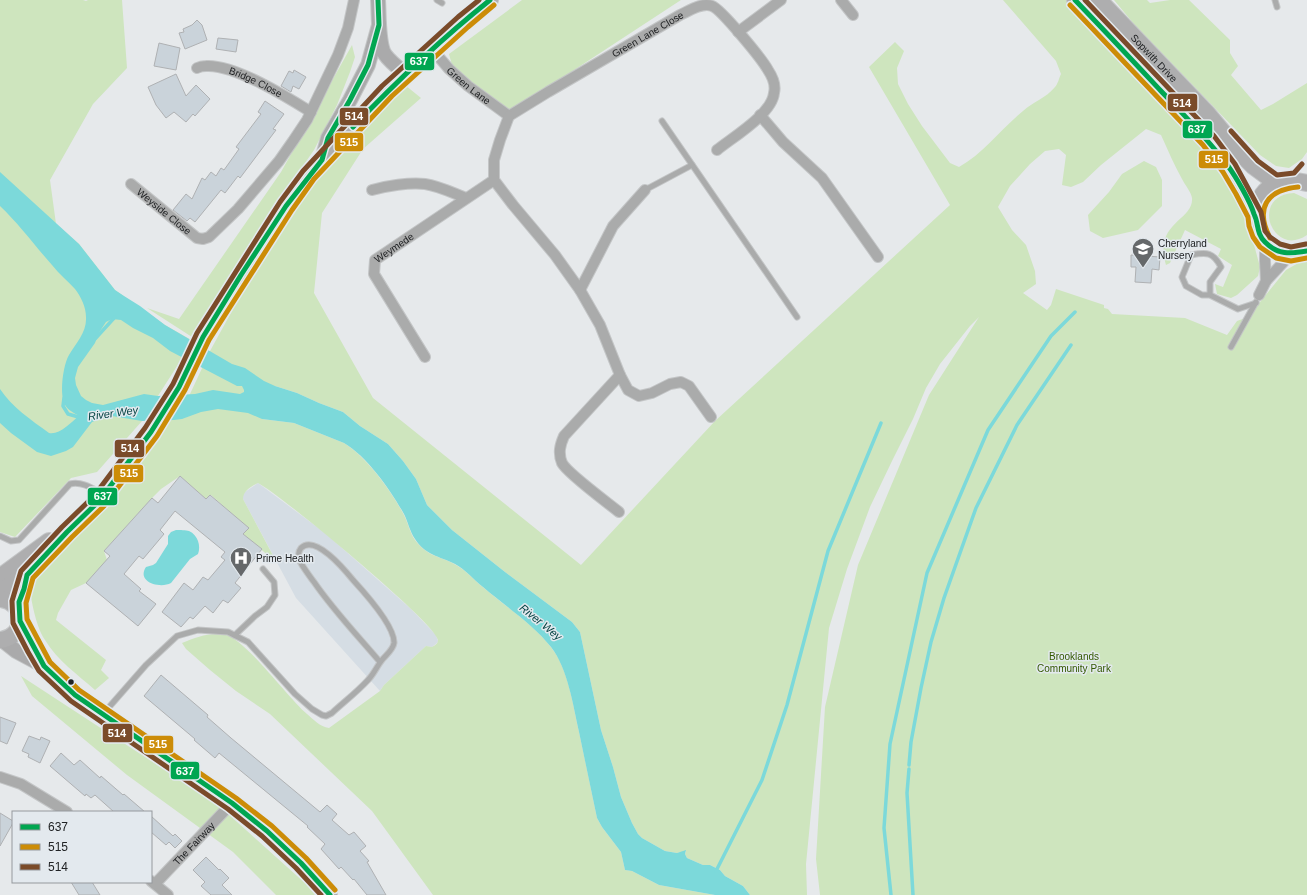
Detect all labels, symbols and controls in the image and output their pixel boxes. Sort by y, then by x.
street label: Green Lane Close [610,9,685,59]
street label: Sopwith Drive [1129,32,1180,84]
line badge: 637 [404,52,435,71]
text: 637 [410,55,428,67]
street label: Green Lane [445,64,493,106]
street label: Bridge Close [228,65,285,99]
line badge: 514 [1167,93,1198,112]
text: 514 [1173,97,1192,109]
line badge: 514 [339,107,369,126]
text: 514 [345,110,364,122]
line badge: 637 [1182,120,1213,139]
text: 637 [1188,123,1206,135]
line badge: 515 [334,132,364,152]
text: 515 [340,136,358,148]
line badge: 515 [1198,150,1229,169]
text: 515 [1205,153,1223,165]
street label: Weyside Close [135,186,194,237]
street label: Weymede [372,230,416,264]
school or university icon: Cherryland Nursery [1130,236,1156,269]
place label: Cherryland Nursery [1158,238,1207,261]
water label: River Wey [87,403,140,422]
line badge: 514 [114,439,145,458]
text: 514 [121,442,140,454]
line badge: 515 [113,464,144,483]
text: 515 [120,467,138,479]
line badge: 637 [87,487,118,506]
text: 637 [94,490,112,502]
hospital icon: Prime Health [228,545,254,578]
place label: Prime Health [256,553,314,564]
water label: River Wey [518,601,566,644]
park label: Brooklands Community Park [1037,651,1112,674]
unlabelled marker [66,677,76,687]
line badge: 514 [102,723,133,743]
text: 514 [108,727,127,739]
line badge: 515 [143,735,174,754]
text: 515 [149,738,167,750]
line badge: 637 [170,761,200,780]
text: 637 [176,765,194,777]
legend [12,811,152,883]
text: 637 [48,820,68,834]
street label: The Fairway [171,820,217,867]
text: 515 [48,840,68,854]
text: 514 [48,860,68,874]

